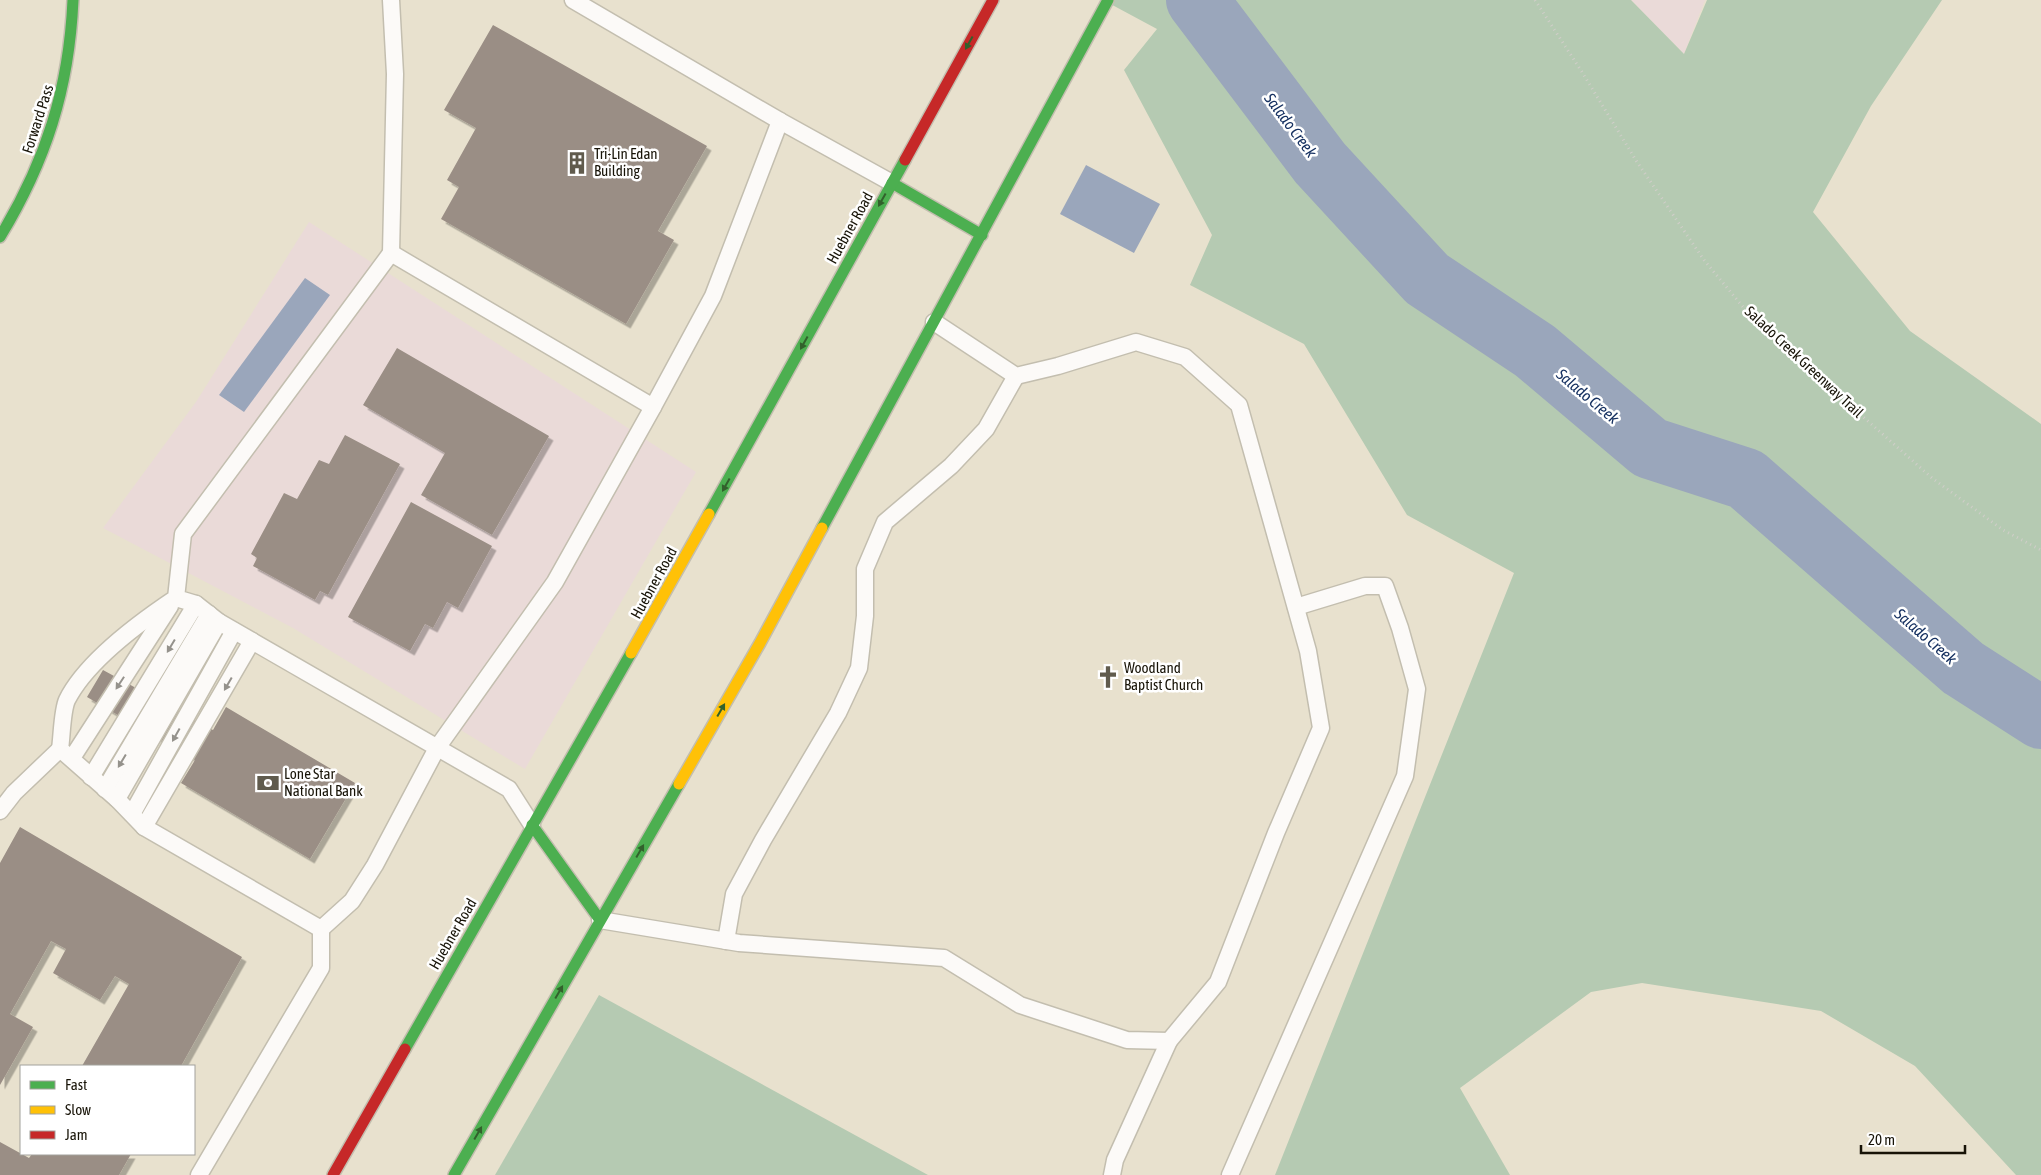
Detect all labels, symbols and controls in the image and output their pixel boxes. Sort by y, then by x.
one-way arrow [965,35,973,50]
street label: Forward Pass [18,82,57,155]
water label: Salado Creek [1260,89,1322,161]
place label: Tri-Lin Edan Building [594,145,658,179]
building icon: Tri-Lin Edan Building [564,150,590,176]
street label: Huebner Road [823,189,876,266]
one-way arrow [878,193,886,208]
street label: Salado Creek Greenway Trail [1742,302,1867,421]
one-way arrow [800,335,808,350]
water label: Salado Creek [1552,364,1623,428]
one-way arrow [721,478,730,492]
street label: Huebner Road [627,544,680,621]
water label: Salado Creek [1891,604,1961,668]
one-way arrow [166,639,175,652]
place label: Woodland Baptist Church [1124,659,1203,693]
church icon: Woodland Baptist Church [1095,664,1121,690]
one-way arrow [116,676,125,690]
one-way arrow [223,677,232,690]
one-way arrow [717,703,726,717]
one-way arrow [172,728,181,741]
one-way arrow [117,755,126,768]
place label: Lone Star National Bank [284,765,363,799]
bank icon: Lone Star National Bank [255,770,281,796]
one-way arrow [636,843,644,858]
street label: Huebner Road [425,895,480,972]
one-way arrow [555,985,564,998]
legend [20,1065,195,1155]
text: Fast [65,1076,87,1093]
text: Slow [65,1101,91,1118]
scale bar [1861,1122,1965,1154]
text: Jam [65,1126,88,1143]
one-way arrow [474,1126,483,1139]
text: 20 m [1868,1131,1895,1148]

